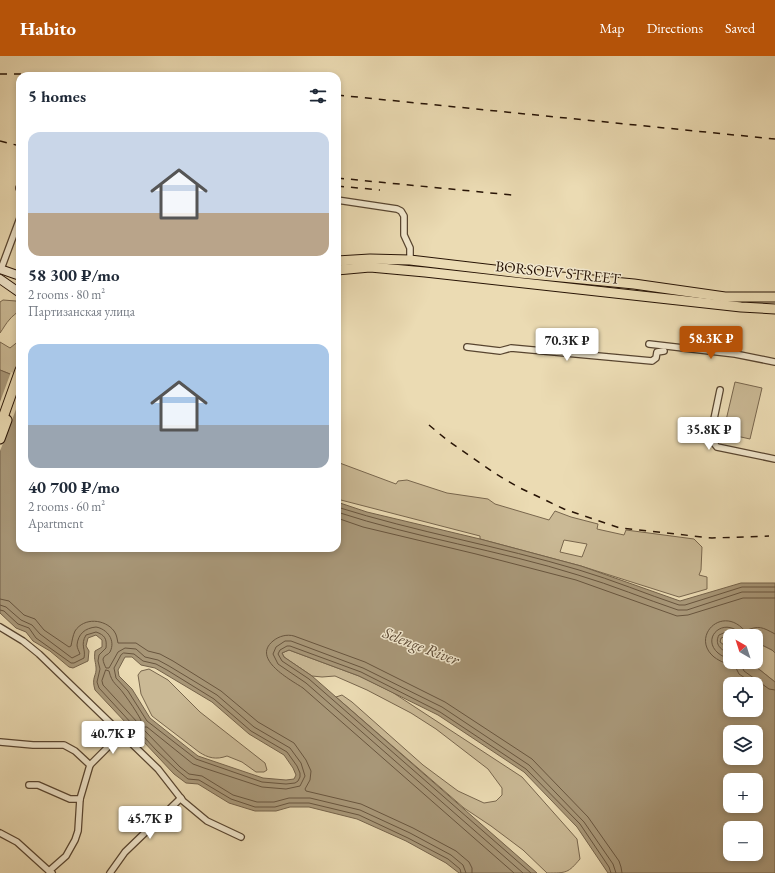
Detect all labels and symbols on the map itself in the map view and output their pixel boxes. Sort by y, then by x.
street label: BORSOEV STREET [495,256,622,288]
pin: 58.3K ₽ [674,326,748,360]
pin: 70.3K ₽ [530,328,604,362]
pin: 35.8K ₽ [672,417,746,451]
water label: Selenge River [379,621,463,670]
north arrow [723,629,763,669]
pin: 40.7K ₽ [76,721,150,755]
pin: 45.7K ₽ [113,806,187,840]

